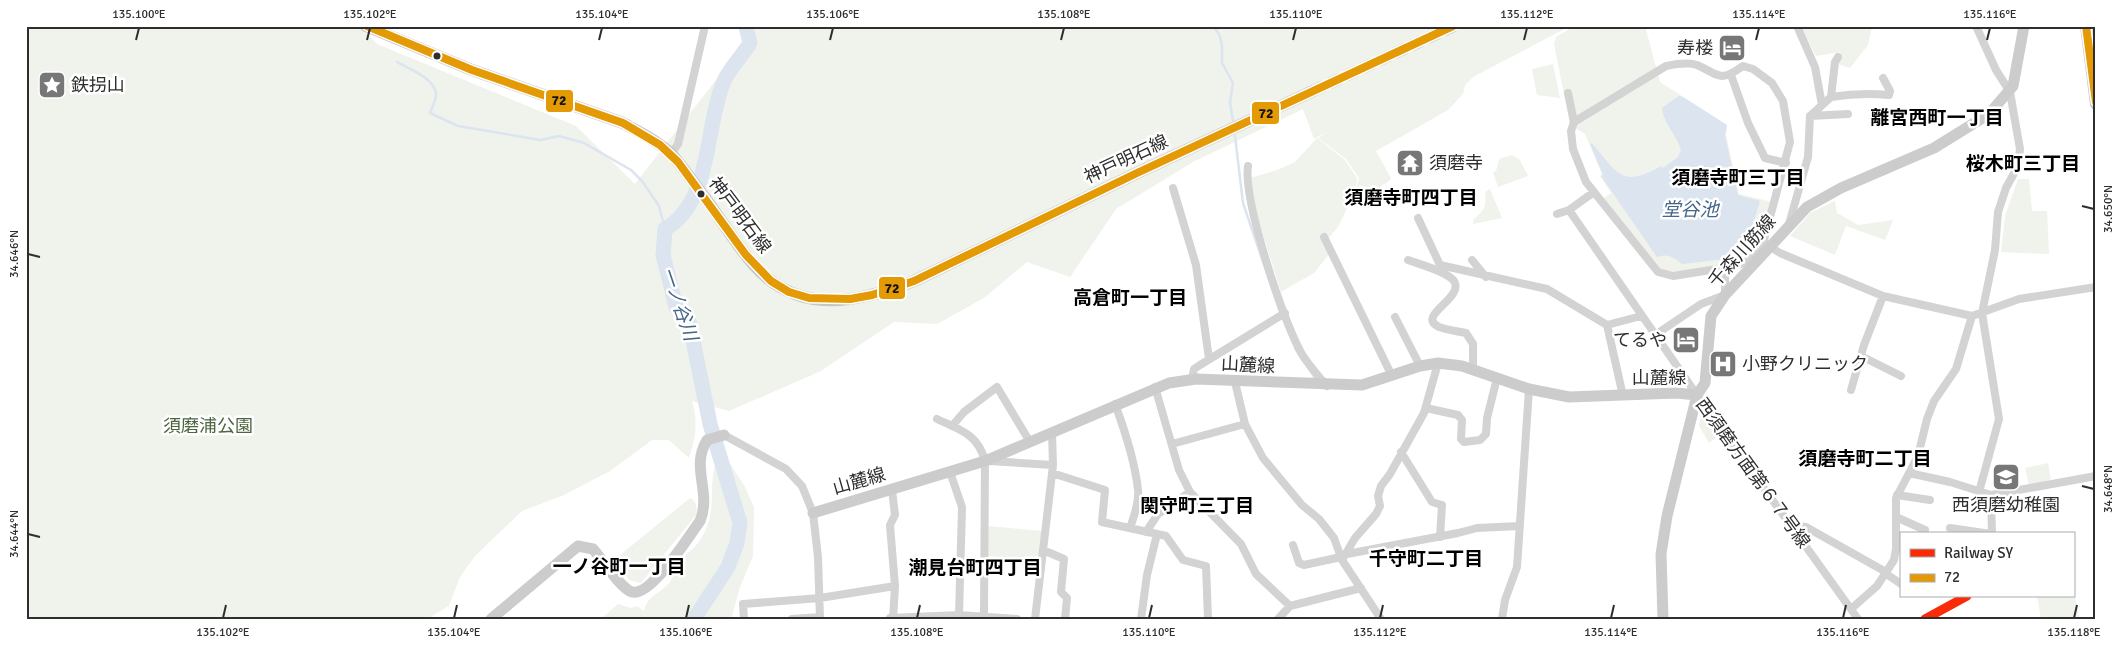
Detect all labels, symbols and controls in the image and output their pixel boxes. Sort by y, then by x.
text: 135.100°E [112,7,166,22]
text: 135.102°E [343,7,397,22]
text: 135.104°E [575,7,629,22]
text: 135.106°E [806,7,860,22]
text: 135.108°E [1037,7,1091,22]
text: 135.110°E [1269,7,1323,22]
text: 135.112°E [1500,7,1554,22]
text: 135.114°E [1732,7,1786,22]
text: 135.116°E [1963,7,2017,22]
hotel icon: 寿楼 [1717,33,1747,63]
place label: 寿楼 [1677,37,1713,59]
unlabelled marker [432,51,442,61]
place icon: 鉄拐山 [37,70,67,100]
place label: 鉄拐山 [71,74,125,96]
line badge: 72 [545,89,574,113]
text: 72 [551,92,567,109]
line badge: 72 [1251,101,1280,125]
text: 72 [1258,105,1274,122]
district label: 離宮西町一丁目 [1870,106,2004,130]
street label: 神戸明石線 [1081,130,1171,188]
temple icon: 須磨寺 [1395,148,1425,178]
place label: 須磨寺 [1429,152,1483,174]
district label: 桜木町三丁目 [1966,152,2080,176]
district label: 須磨寺町三丁目 [1671,166,1805,190]
street label: 神戸明石線 [704,172,776,258]
text: 34.650°N [2101,185,2116,233]
district label: 須磨寺町四丁目 [1344,186,1478,210]
unlabelled marker [696,189,706,199]
water label: 堂谷池 [1661,198,1720,222]
street label: 千森川筋線 [1704,210,1780,292]
text: 34.646°N [7,230,22,278]
water label: 一ノ谷川 [655,264,703,346]
line badge: 72 [878,276,906,300]
text: 72 [884,280,900,297]
district label: 高倉町一丁目 [1073,286,1187,310]
hotel icon: てるや [1671,325,1701,355]
place label: てるや [1613,329,1667,351]
hospital icon: 小野クリニック [1708,349,1738,379]
street label: 山麓線 [1220,353,1276,377]
place label: 小野クリニック [1742,353,1868,375]
street label: 山麓線 [1632,367,1686,389]
street label: 西須磨方面第６７号線 [1691,394,1815,552]
park label: 須磨浦公園 [163,415,253,437]
district label: 須磨寺町二丁目 [1798,447,1932,471]
school or university icon: 西須磨幼稚園 [1991,462,2021,492]
street label: 山麓線 [830,463,888,499]
text: 34.648°N [2101,465,2116,513]
district label: 関守町三丁目 [1140,494,1254,518]
place label: 西須磨幼稚園 [1952,494,2060,516]
text: 34.644°N [7,510,22,558]
legend [1900,532,2074,598]
text: Railway SY [1944,544,2014,562]
district label: 千守町二丁目 [1369,547,1483,571]
district label: 一ノ谷町一丁目 [552,555,686,579]
district label: 潮見台町四丁目 [908,556,1042,580]
text: 72 [1944,568,1960,586]
text: 135.102°E [196,625,250,640]
text: 135.104°E [427,625,481,640]
text: 135.106°E [659,625,713,640]
text: 135.108°E [890,625,944,640]
text: 135.110°E [1122,625,1176,640]
text: 135.112°E [1353,625,1407,640]
text: 135.114°E [1584,625,1638,640]
text: 135.116°E [1816,625,1870,640]
text: 135.118°E [2047,625,2101,640]

